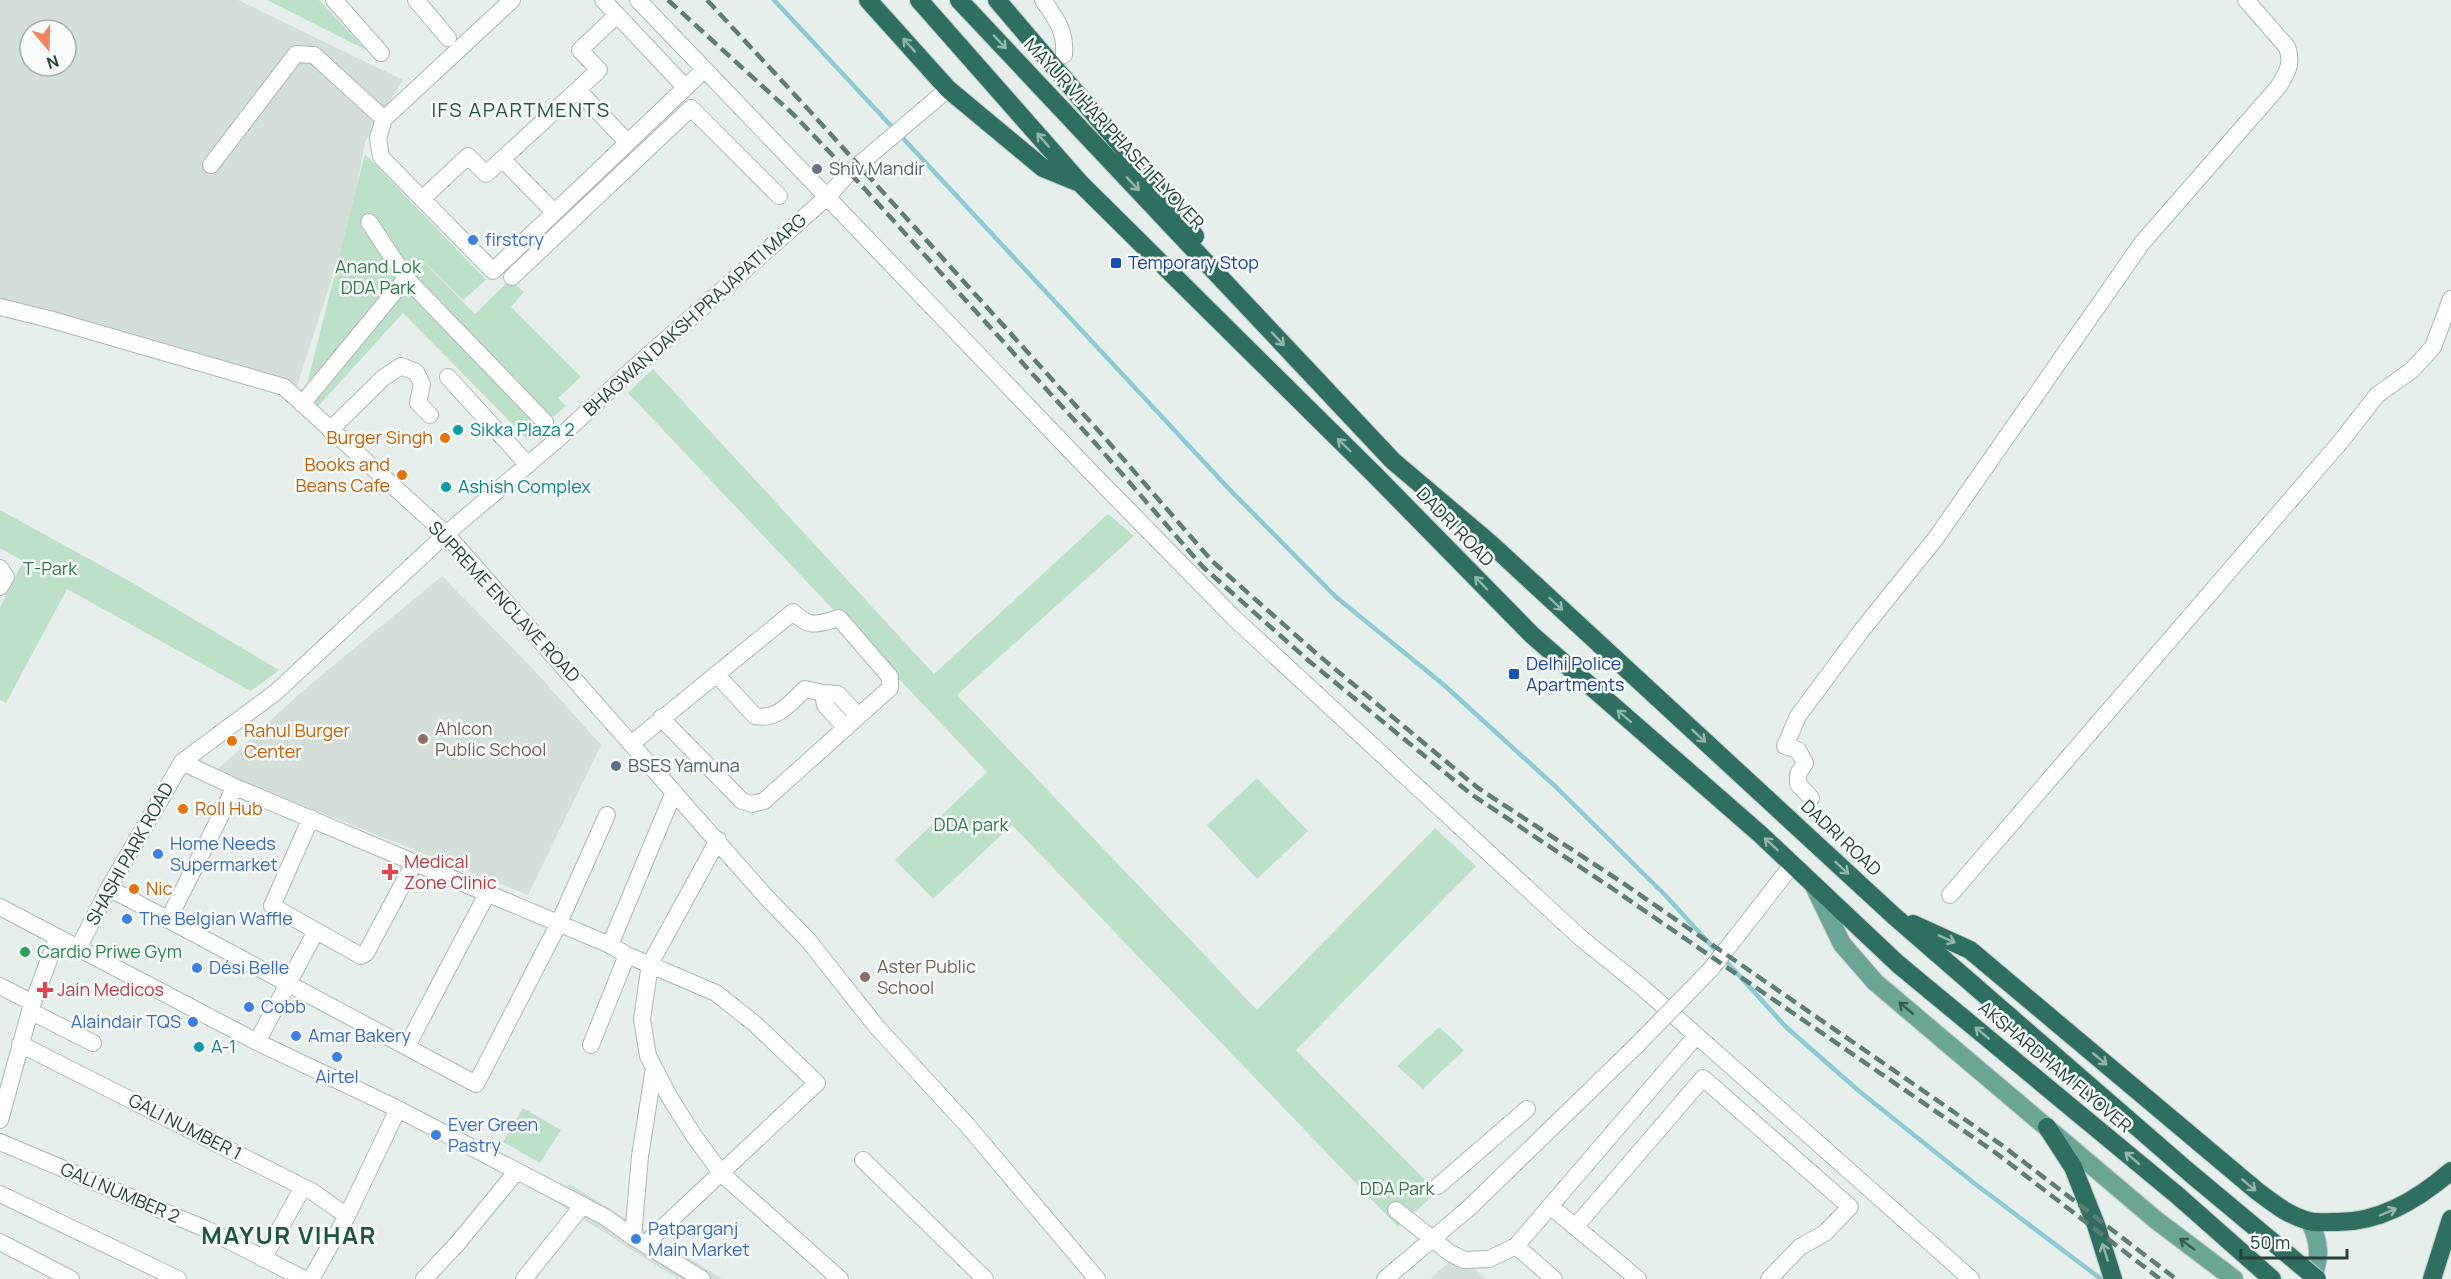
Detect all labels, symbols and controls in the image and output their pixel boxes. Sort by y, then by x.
north arrow [18,18,78,78]
street label: MAYUR VIHAR PHASE1 FLYOVER [1019,32,1210,234]
one-way arrow [992,35,1007,50]
one-way arrow [902,38,916,53]
text: N [44,50,62,74]
district label: IFS APARTMENTS [431,96,611,123]
one-way arrow [1036,133,1050,148]
place label: Shiv Mandir [829,156,925,180]
marker: Shiv Mandir [810,162,824,176]
one-way arrow [1126,177,1140,192]
street label: BHAGWAN DAKSH PRAJAPATI MARG [578,207,811,421]
place label: firstcry [485,227,545,251]
marker: firstcry [466,233,480,247]
place label: Temporary Stop [1128,250,1259,274]
park label: Anand Lok DDA Park [335,254,422,299]
marker: Temporary Stop [1109,256,1123,270]
one-way arrow [1271,331,1285,346]
place label: Sikka Plaza 2 [470,417,575,441]
marker: Sikka Plaza 2 [451,423,465,437]
place label: Burger Singh [327,425,433,449]
marker: Burger Singh [438,431,452,445]
one-way arrow [1337,437,1352,452]
place label: Books and Beans Cafe [295,452,390,497]
marker: Books and Beans Cafe [395,468,409,482]
place label: Ashish Complex [458,474,591,498]
marker: Ashish Complex [439,480,453,494]
street label: DADRI ROAD [1412,481,1500,571]
street label: SUPREME ENCLAVE ROAD [424,516,586,687]
park label: T-Park [23,556,78,580]
one-way arrow [1474,576,1489,591]
one-way arrow [1548,597,1563,611]
place label: Delhi Police Apartments [1526,651,1625,696]
marker: Delhi Police Apartments [1507,667,1521,681]
one-way arrow [1617,709,1632,723]
place label: Ahlcon Public School [435,716,546,761]
place label: Rahul Burger Center [244,718,351,763]
one-way arrow [1691,729,1706,743]
marker: Ahlcon Public School [416,732,430,746]
marker: Rahul Burger Center [225,734,239,748]
place label: BSES Yamuna [628,753,740,777]
marker: BSES Yamuna [609,759,623,773]
street label: SHASHI PARK ROAD [80,778,178,929]
street label: DADRI ROAD [1796,794,1887,881]
place label: Roll Hub [195,796,263,820]
marker: Roll Hub [176,802,190,816]
park label: DDA park [934,812,1010,836]
place label: Home Needs Supermarket [170,831,278,876]
one-way arrow [1763,837,1778,852]
marker: Home Needs Supermarket [151,847,165,861]
place label: Medical Zone Clinic [404,849,497,894]
one-way arrow [1835,861,1850,875]
marker: Medical Zone Clinic [381,863,399,881]
place label: Nic [146,876,173,900]
marker: Nic [127,882,141,896]
place label: The Belgian Waffle [139,906,293,930]
marker: The Belgian Waffle [120,912,134,926]
one-way arrow [1938,934,1956,946]
place label: Cardio Priwe Gym [37,939,182,963]
marker: Cardio Priwe Gym [18,945,32,959]
place label: Aster Public School [877,954,976,999]
place label: Dési Belle [209,955,289,979]
marker: Dési Belle [190,961,204,975]
marker: Aster Public School [858,970,872,984]
place label: Jain Medicos [57,977,164,1001]
marker: Jain Medicos [38,983,52,997]
place label: Cobb [261,994,306,1018]
street label: AKSHARDHAM FLYOVER [1974,995,2137,1137]
marker: Cobb [242,1000,256,1014]
one-way arrow [1898,1001,1914,1014]
place label: Alaindair TQS [71,1009,181,1033]
marker: Alaindair TQS [186,1015,200,1029]
place label: Amar Bakery [308,1023,411,1047]
one-way arrow [1974,1027,1990,1040]
marker: Amar Bakery [289,1029,303,1043]
place label: A-1 [211,1034,236,1058]
marker: A-1 [192,1040,206,1054]
marker: Airtel [330,1050,344,1064]
one-way arrow [2092,1052,2107,1066]
place label: Airtel [315,1064,359,1088]
street label: GALI NUMBER 1 [125,1087,246,1165]
place label: Ever Green Pastry [448,1112,538,1157]
marker: Ever Green Pastry [429,1128,443,1142]
one-way arrow [2124,1152,2140,1165]
street label: GALI NUMBER 2 [57,1156,184,1228]
park label: DDA Park [1360,1176,1435,1200]
one-way arrow [2241,1178,2257,1191]
one-way arrow [2378,1206,2397,1217]
place label: Patparganj Main Market [648,1216,750,1261]
district label: MAYUR VIHAR [201,1218,377,1251]
scale bar [2241,1222,2348,1260]
text: 50 m [2250,1230,2290,1254]
marker: Patparganj Main Market [629,1232,643,1246]
one-way arrow [2179,1237,2195,1250]
one-way arrow [2099,1243,2110,1262]

